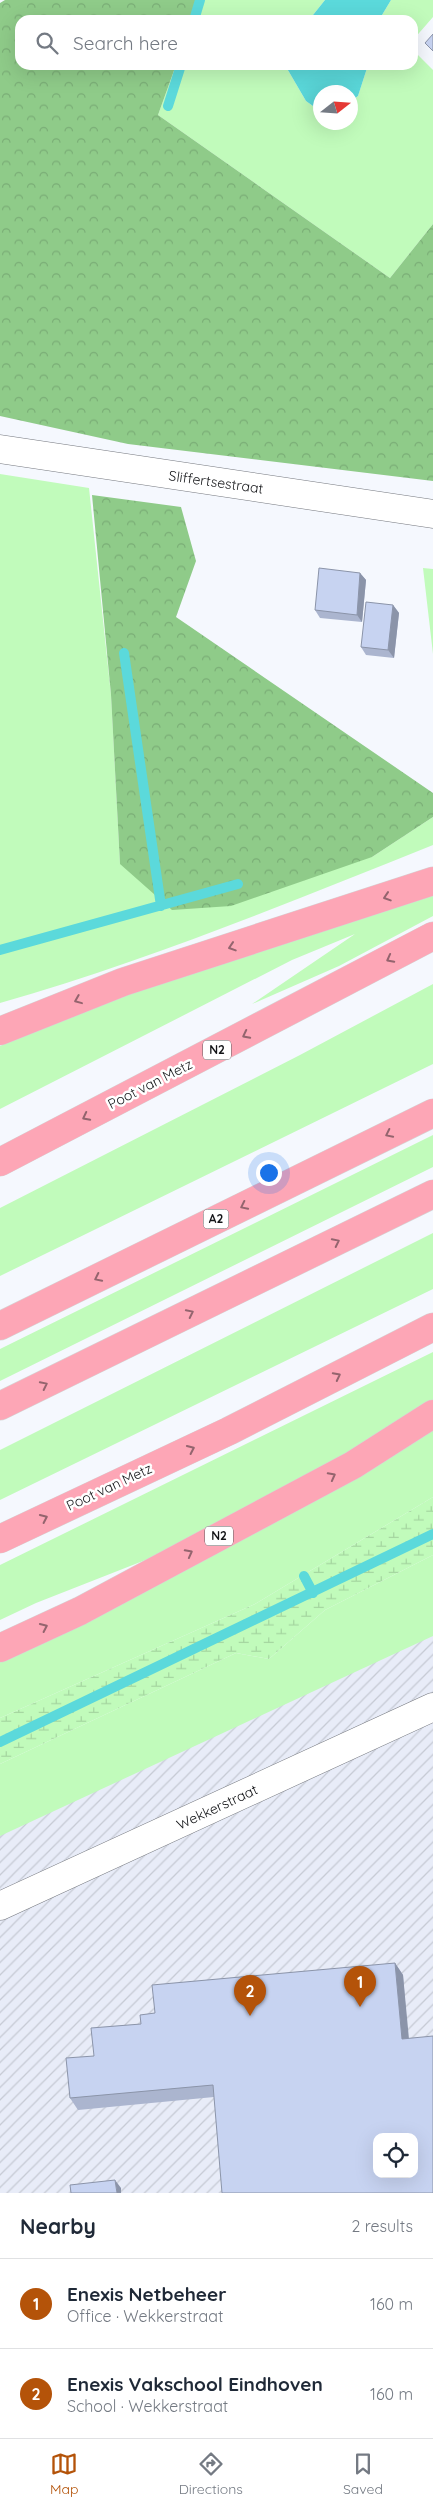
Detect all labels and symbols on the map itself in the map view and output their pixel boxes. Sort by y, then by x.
north arrow [313,85,358,130]
street label: Sliffertsestraat [168,466,265,498]
one-way arrow [383,891,392,901]
one-way arrow [229,941,237,951]
one-way arrow [386,953,395,963]
one-way arrow [74,994,83,1004]
one-way arrow [242,1029,251,1039]
road number: N2 [203,1040,231,1060]
street label: Poot van Metz [105,1055,196,1113]
one-way arrow [82,1111,91,1121]
one-way arrow [385,1128,394,1138]
your location [256,1160,282,1186]
one-way arrow [240,1200,249,1210]
road number: A2 [204,1210,228,1228]
one-way arrow [330,1238,339,1248]
one-way arrow [94,1272,103,1282]
one-way arrow [185,1309,194,1319]
one-way arrow [331,1372,340,1382]
one-way arrow [39,1381,48,1391]
one-way arrow [186,1444,195,1455]
street label: Poot van Metz [63,1459,155,1515]
one-way arrow [327,1472,336,1482]
one-way arrow [39,1514,48,1524]
road number: N2 [205,1526,233,1545]
one-way arrow [183,1549,192,1559]
one-way arrow [39,1623,48,1634]
street label: Wekkerstraat [174,1780,261,1834]
pin: 1 [344,1966,376,2007]
pin: 2 [234,1975,266,2016]

